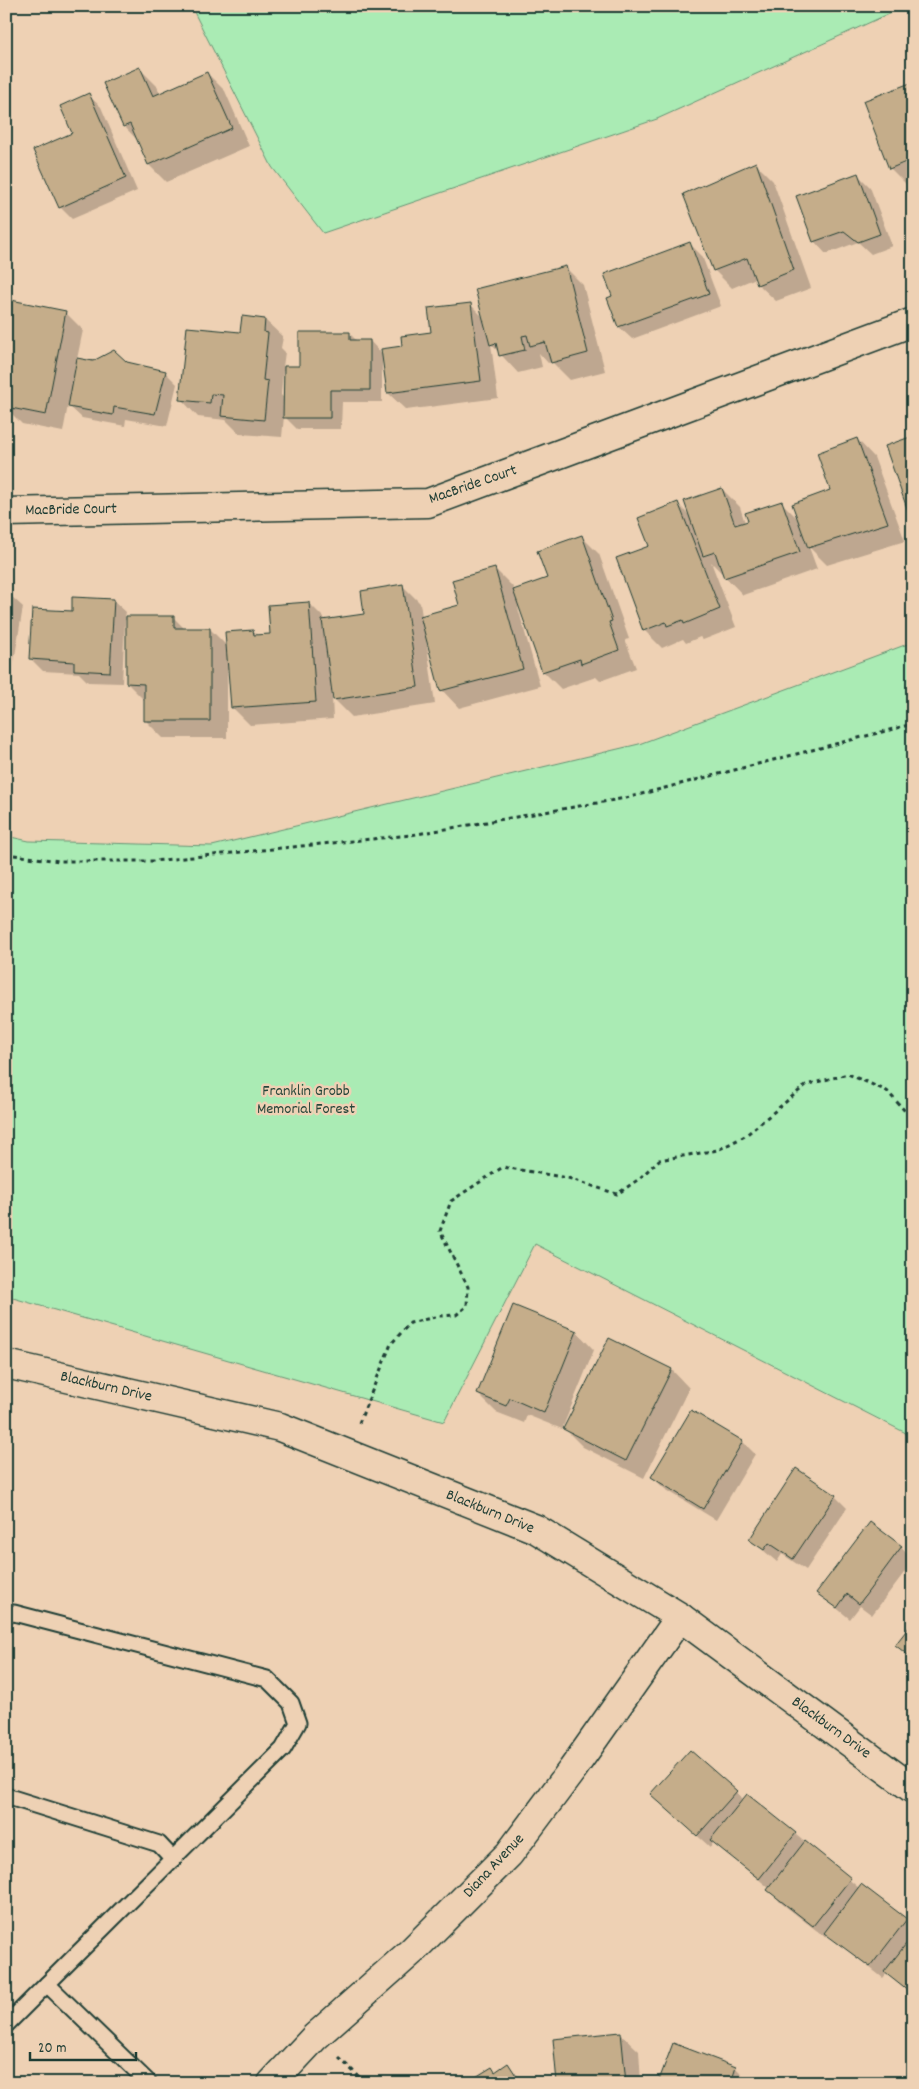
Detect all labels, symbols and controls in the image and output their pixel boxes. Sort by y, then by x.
street label: MacBride Court [426,459,520,511]
street label: MacBride Court [25,498,117,522]
park label: Franklin Grobb Memorial Forest [257,1080,355,1121]
street label: Blackburn Drive [58,1365,154,1409]
street label: Blackburn Drive [442,1484,538,1540]
street label: Blackburn Drive [786,1691,876,1765]
street label: Diana Avenue [458,1829,530,1903]
scale bar [30,2029,136,2061]
text: 20 m [38,2038,66,2060]

